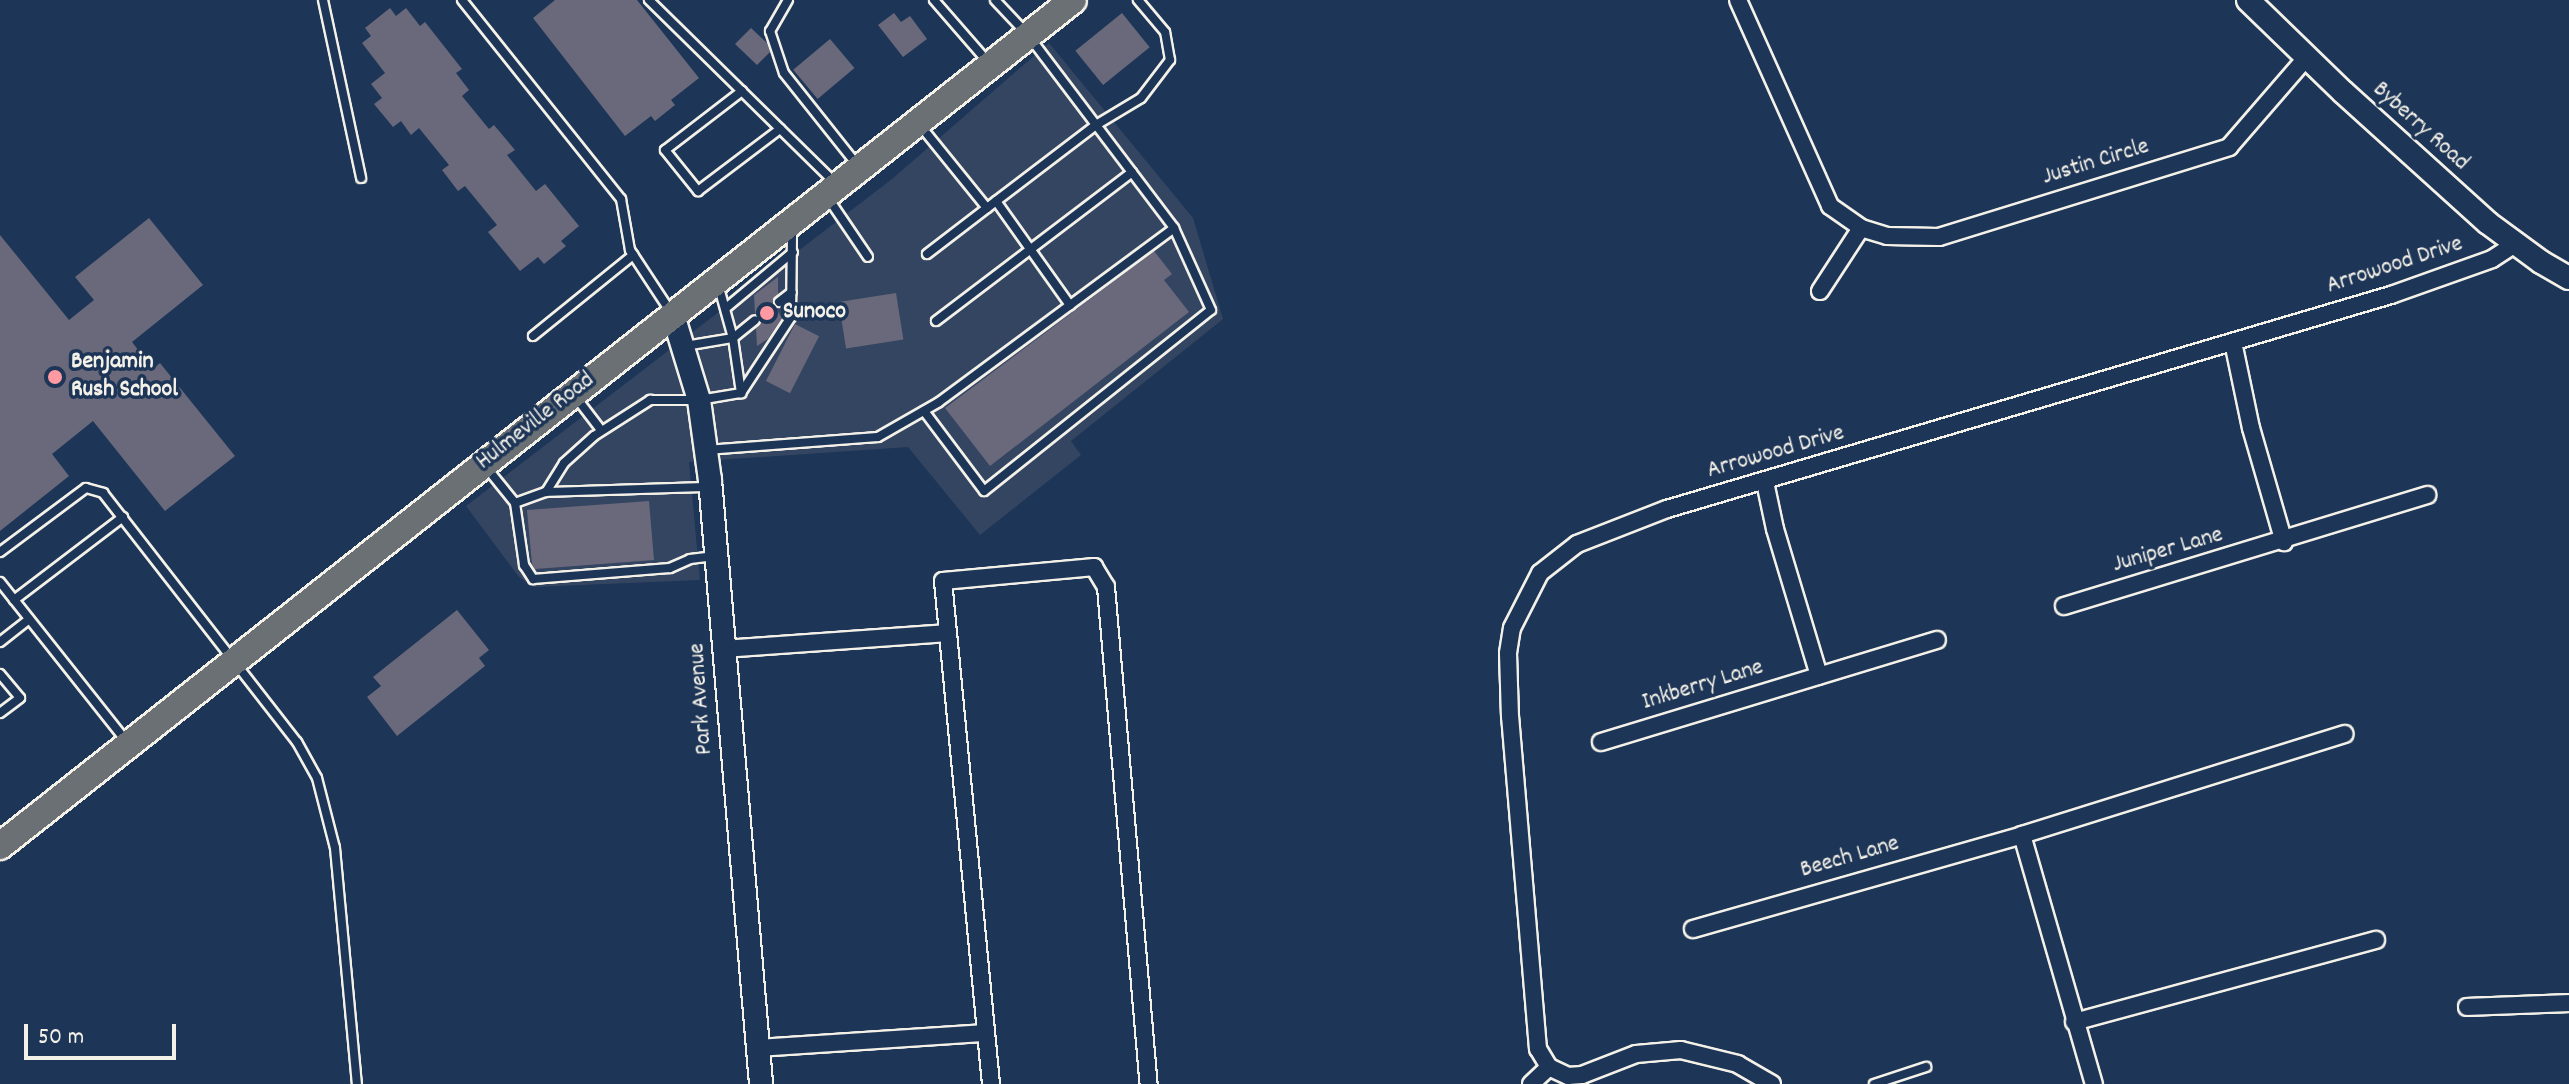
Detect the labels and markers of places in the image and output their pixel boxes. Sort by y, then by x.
place label: Sunoco [783,299,846,327]
marker: Sunoco [758,304,776,322]
place label: Benjamin Rush School [71,349,178,405]
marker: Benjamin Rush School [46,368,64,386]

